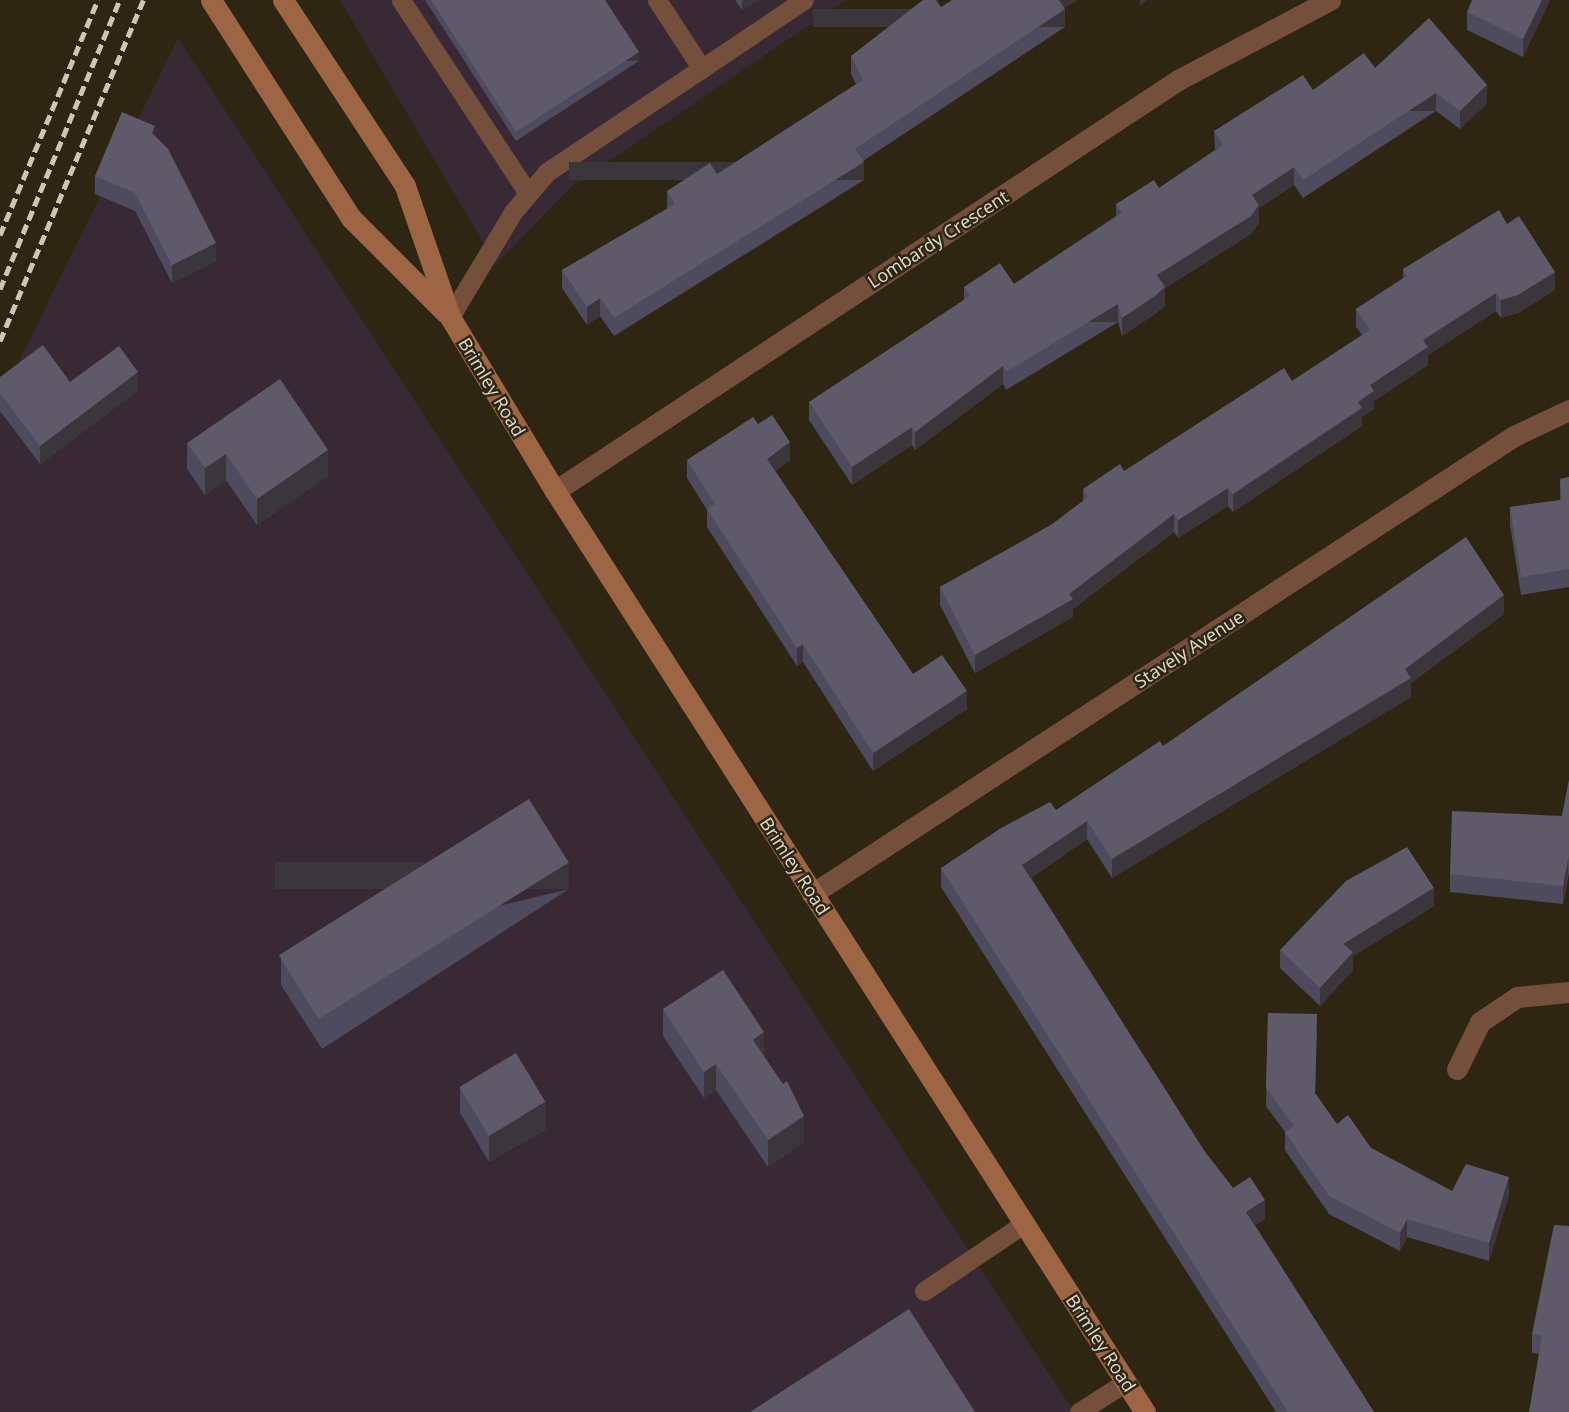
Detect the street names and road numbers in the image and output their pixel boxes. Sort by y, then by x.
street label: Lombardy Crescent [864,185,1012,293]
street label: Brimley Road [454,334,530,440]
street label: Stavely Avenue [1130,606,1248,692]
street label: Brimley Road [756,813,834,919]
street label: Brimley Road [1062,1290,1140,1396]

